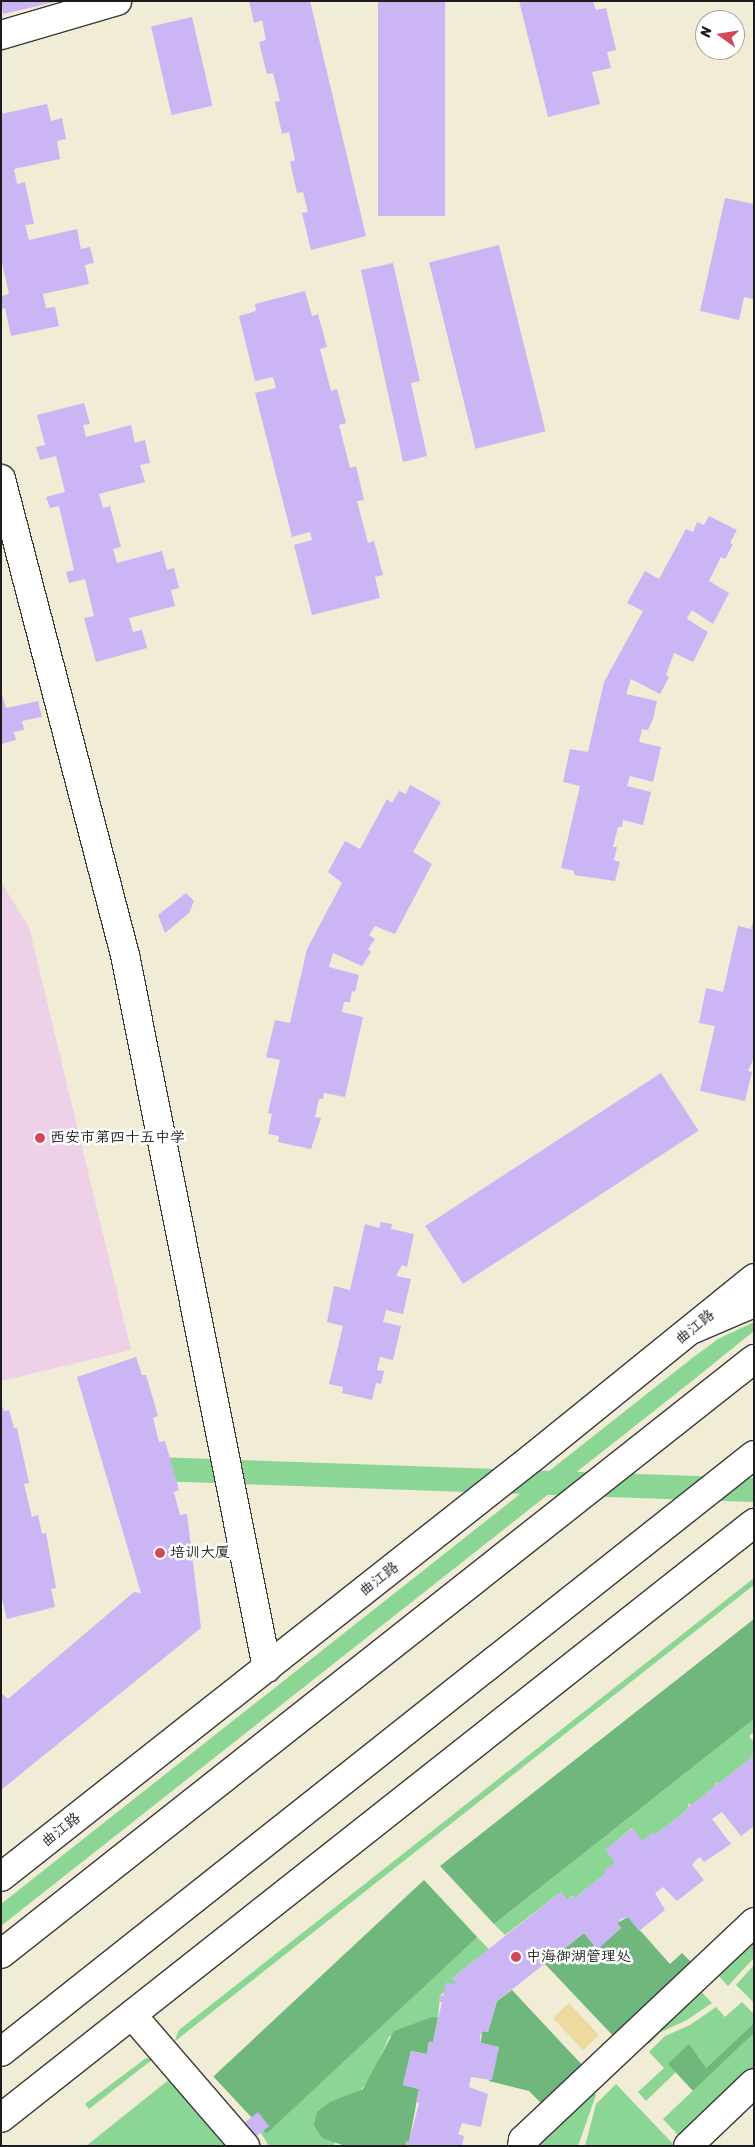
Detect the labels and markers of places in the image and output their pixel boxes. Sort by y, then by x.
place label: 西安市第四十五中学 [50,1129,185,1147]
marker: 西安市第四十五中学 [34,1132,46,1144]
place label: 培训大厦 [170,1544,230,1562]
marker: 培训大厦 [154,1547,166,1559]
place label: 中海御湖管理处 [526,1948,631,1966]
marker: 中海御湖管理处 [510,1951,522,1963]

